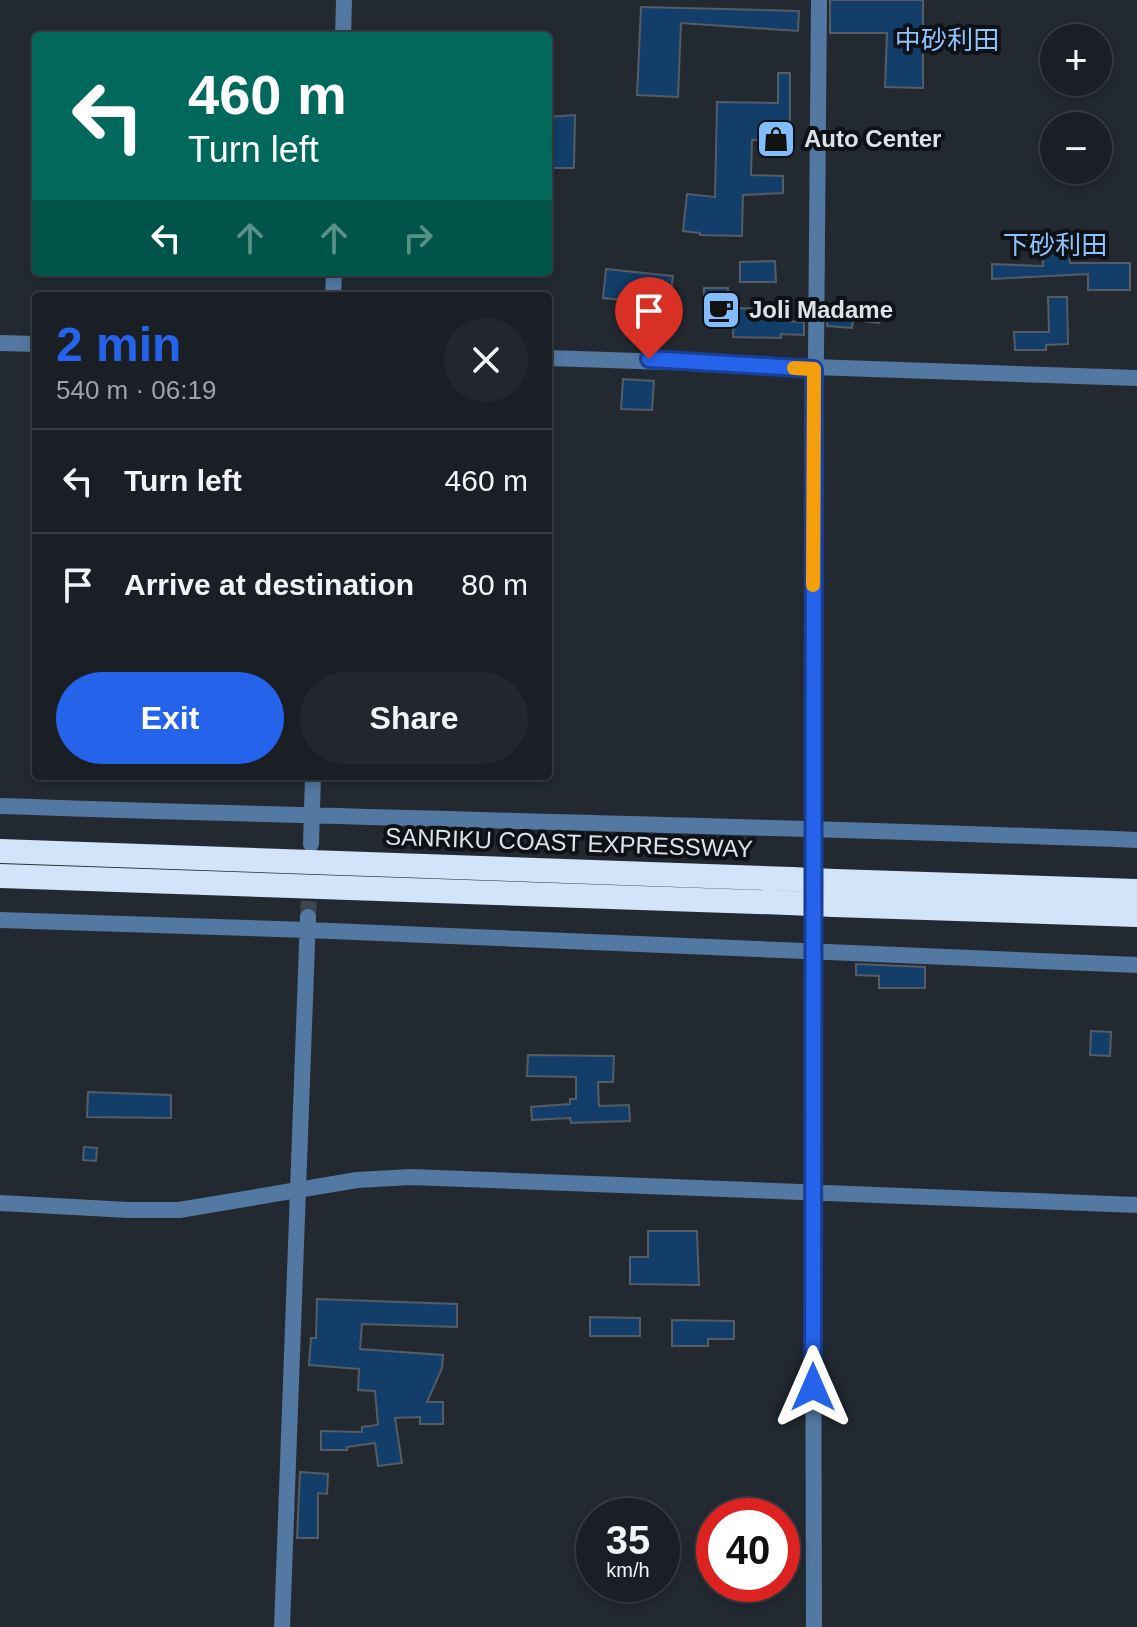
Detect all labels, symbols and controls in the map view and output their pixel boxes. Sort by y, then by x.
map controls [1040,24,1112,184]
button: + [1040,24,1112,96]
district label: 中砂利田 [895,25,999,55]
text: 460 m [188,63,347,126]
icon: left [56,64,160,168]
button: − [1040,112,1112,184]
shop icon: Auto Center [755,118,797,160]
place label: Auto Center [804,125,941,152]
text: Turn left [188,129,319,170]
icon: left [144,216,188,260]
icon: ahead [228,216,272,260]
icon: ahead [312,216,356,260]
icon: right [396,216,440,260]
district label: 下砂利田 [1003,230,1107,260]
pin [615,277,683,359]
icon: arrive [627,289,671,333]
cafe icon: Joli Madame [700,289,742,331]
place label: Joli Madame [749,296,893,323]
text: 2 min [56,318,181,371]
button: close [444,318,528,402]
text: 540 m · 06:19 [56,375,216,405]
icon: left [56,459,100,503]
text: Turn left [124,464,242,497]
text: 460 m [445,464,528,497]
icon: arrive [56,563,100,607]
text: Arrive at destination [124,568,414,601]
text: 80 m [461,568,528,601]
button: Exit [56,672,284,764]
button: Share [300,672,528,764]
street label: SANRIKU COAST EXPRESSWAY [385,823,753,862]
position arrow [771,1345,855,1429]
speed limit sign: 40 [696,1498,800,1602]
text: 35 [606,1518,650,1562]
text: km/h [606,1559,650,1581]

